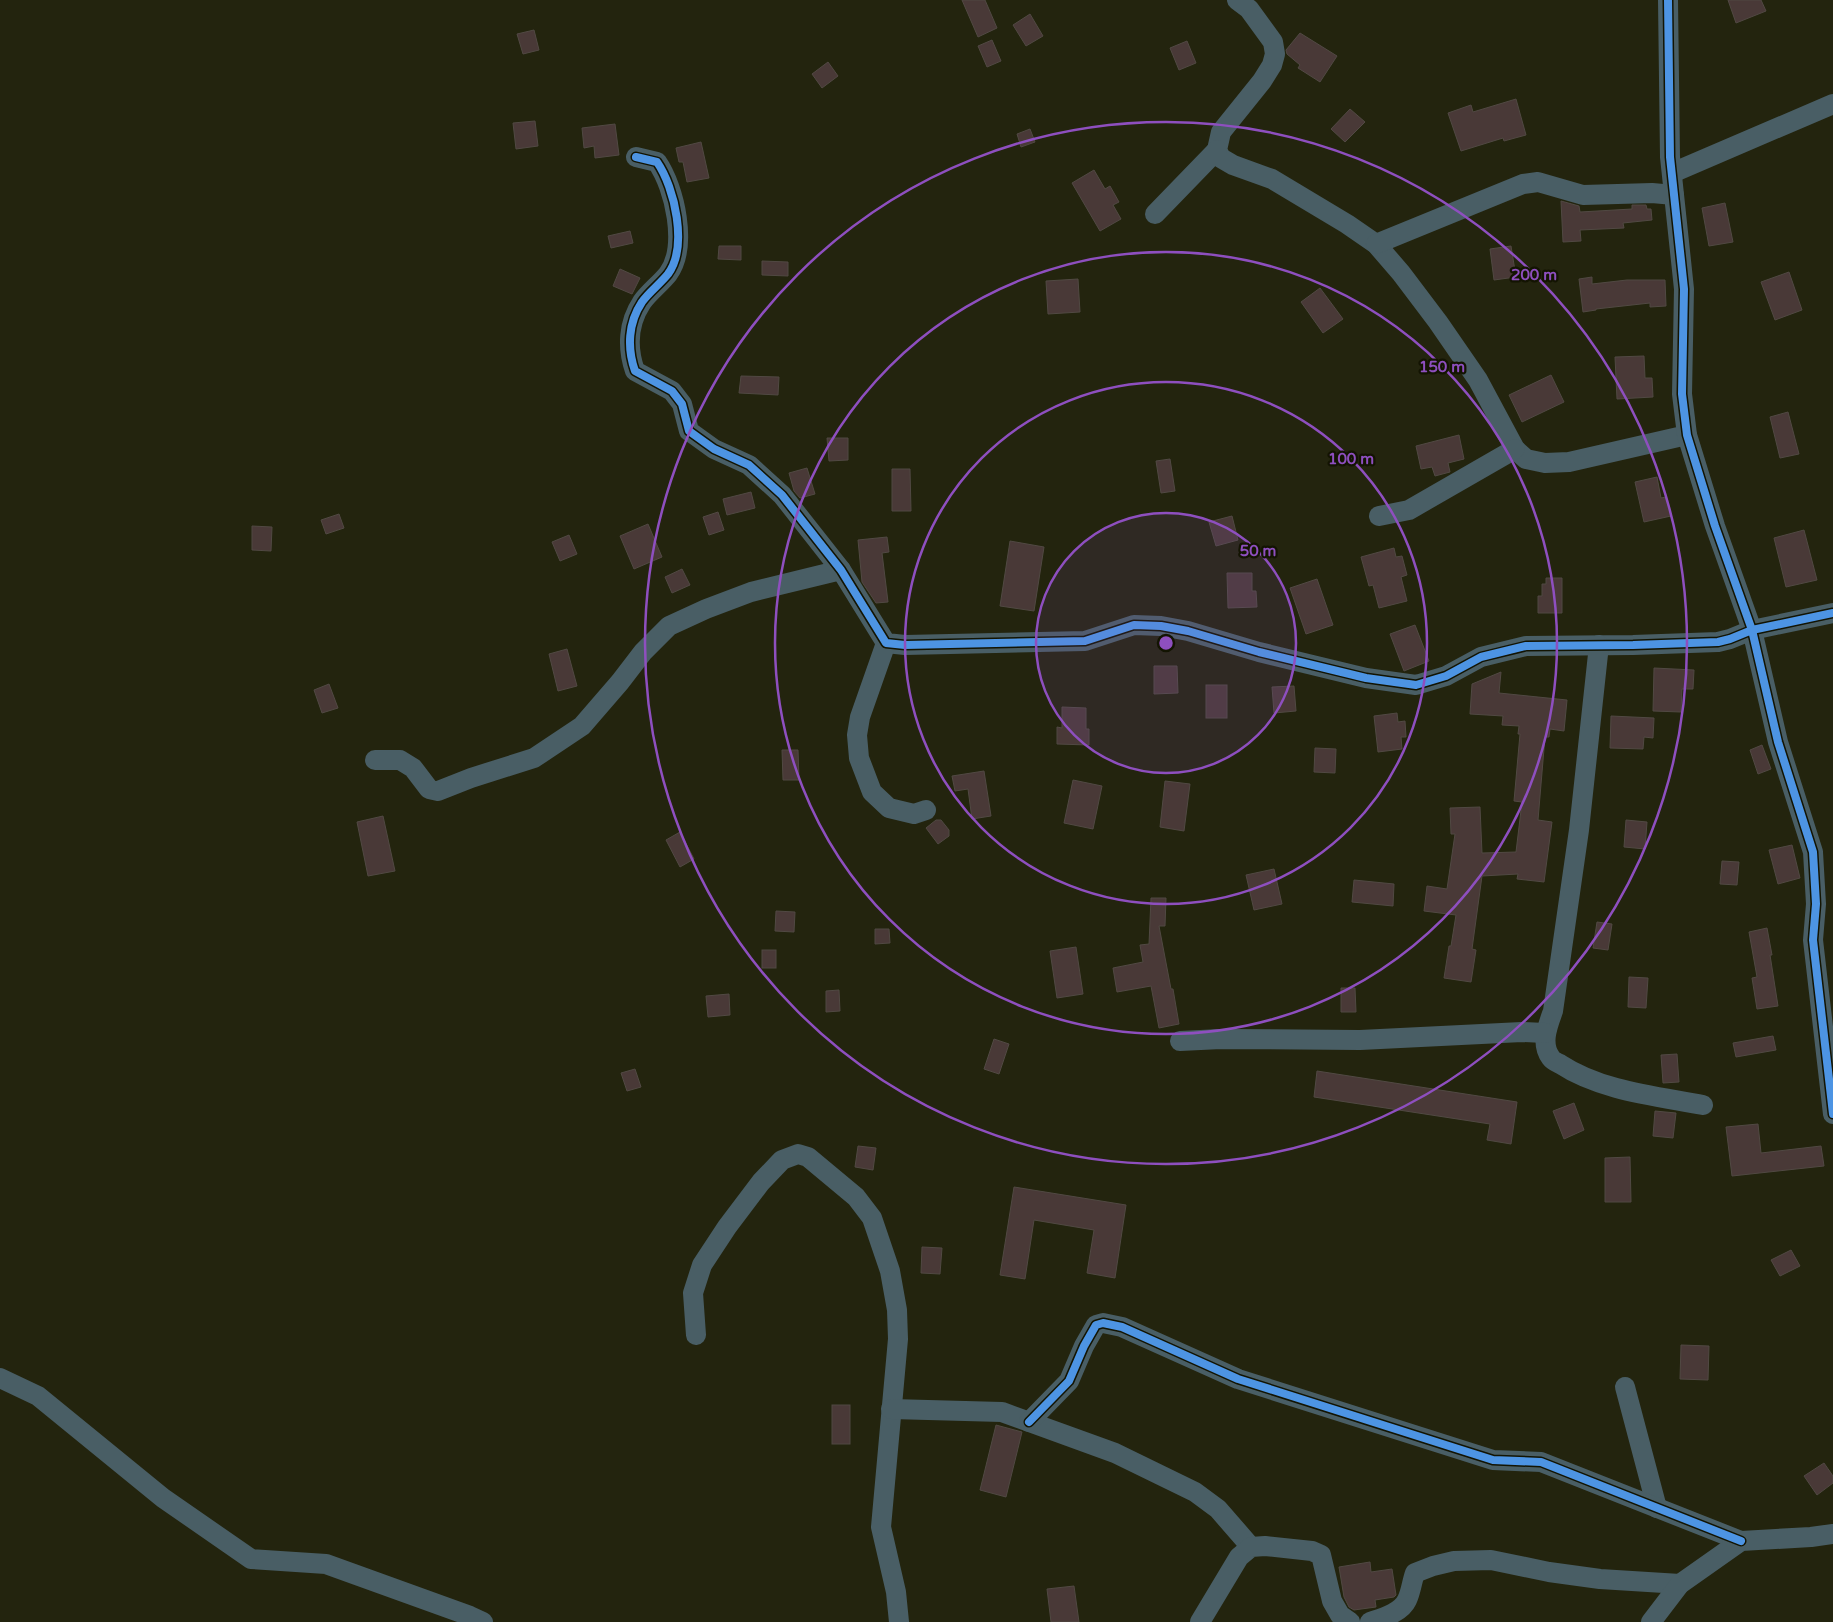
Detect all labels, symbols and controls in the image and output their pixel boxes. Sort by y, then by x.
text: 200 m [1511,266,1557,284]
text: 150 m [1419,358,1465,376]
text: 100 m [1328,450,1374,468]
text: 50 m [1240,542,1276,560]
centre of rings [1157,634,1175,652]

